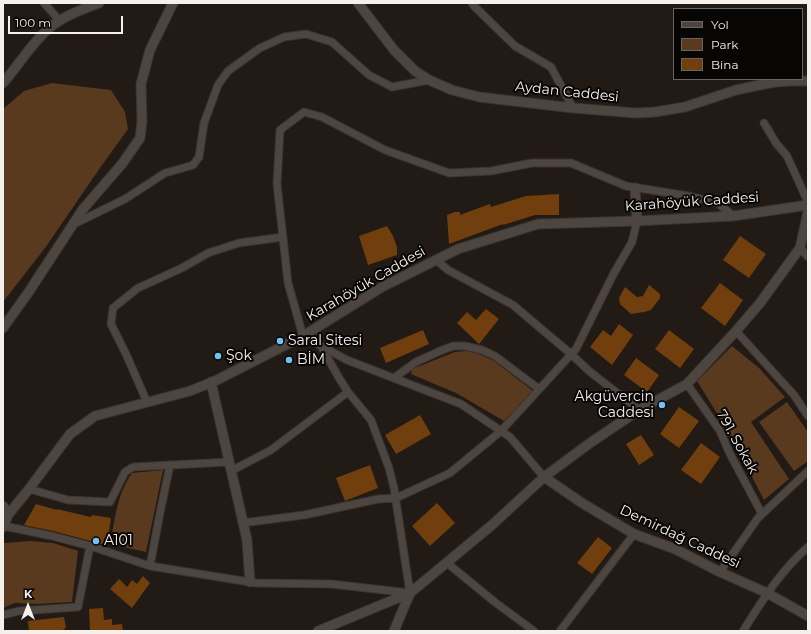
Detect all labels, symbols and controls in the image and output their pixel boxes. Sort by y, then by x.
scale bar [10,8,125,34]
legend [673,8,803,80]
text: 100 m [15,15,51,30]
text: Yol [711,17,729,32]
text: Park [711,37,738,52]
text: Bina [711,57,738,72]
street label: Aydan Caddesi [514,78,620,106]
street label: Karahöyük Caddesi [624,189,760,215]
street label: Karahöyük Caddesi [304,243,428,325]
place label: Saral Sitesi [288,333,362,349]
marker: Saral Sitesi [275,336,285,346]
place label: Şok [226,348,252,364]
marker: Şok [213,351,223,361]
place label: BİM [297,352,325,368]
marker: BİM [284,355,294,365]
place label: Akgüvercin Caddesi [575,389,654,422]
marker: Akgüvercin Caddesi [657,400,667,410]
street label: 791. Sokak [713,407,761,477]
street label: Demirdağ Caddesi [617,502,743,572]
place label: A101 [104,533,133,549]
marker: A101 [91,536,101,546]
north arrow [8,586,48,626]
text: K [24,587,32,601]

